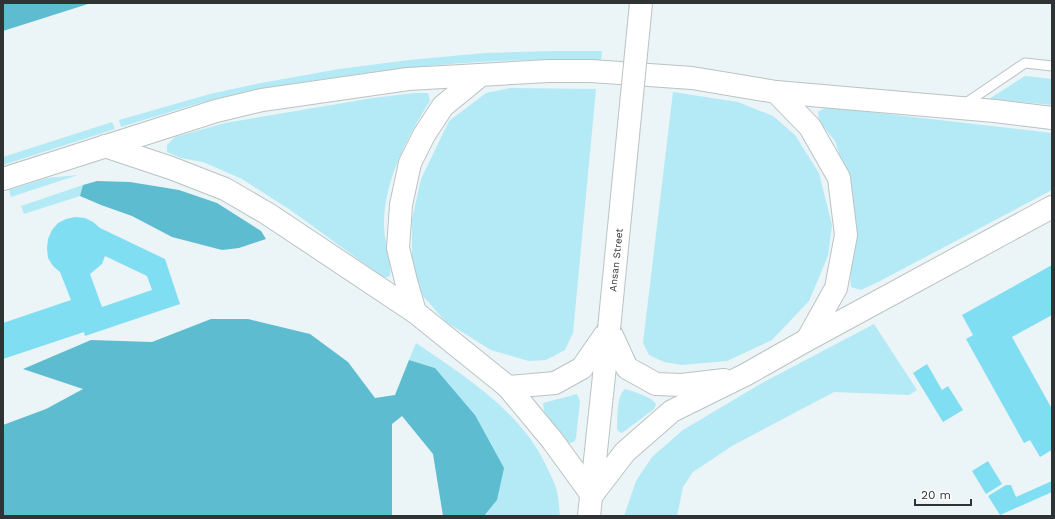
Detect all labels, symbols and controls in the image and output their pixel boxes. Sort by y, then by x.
street label: Ansan Street [607,227,625,292]
scale bar [915,481,971,507]
text: 20 m [921,488,951,502]

